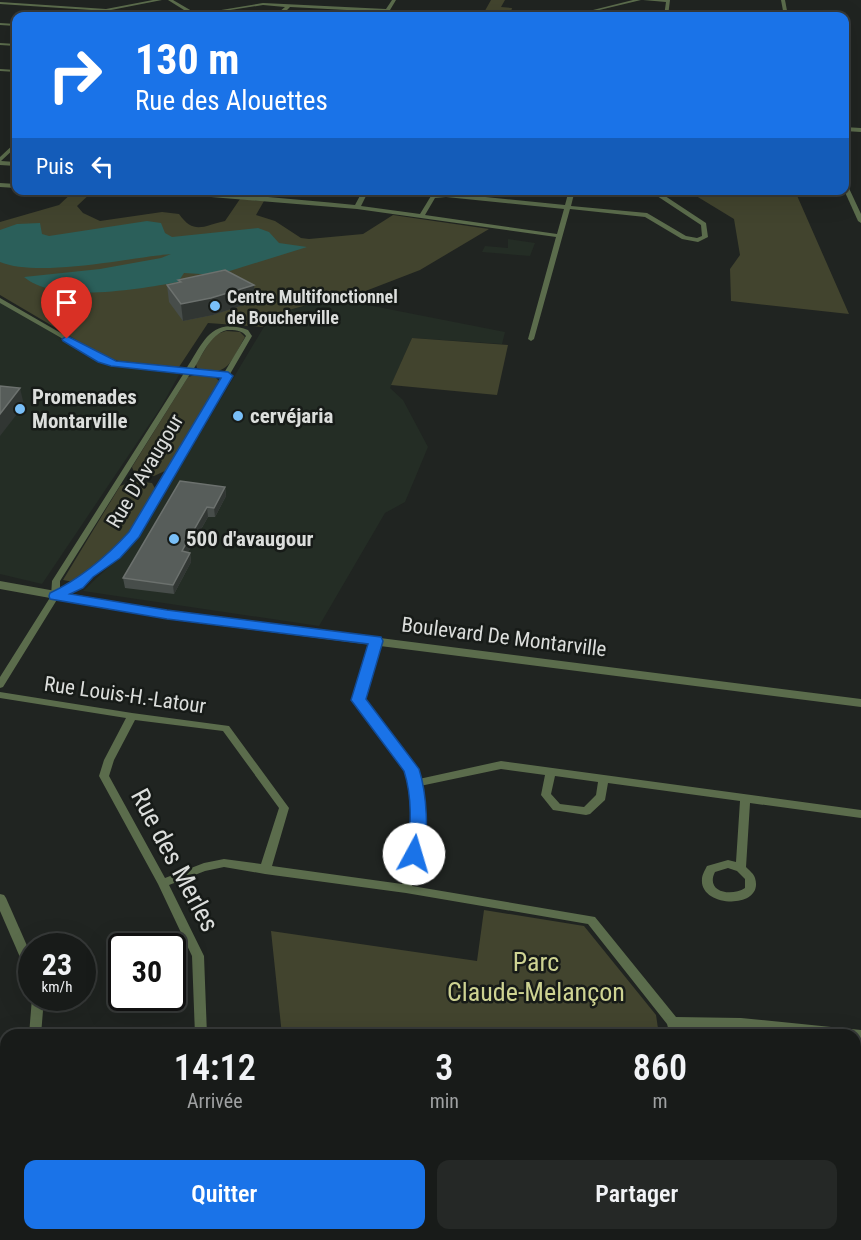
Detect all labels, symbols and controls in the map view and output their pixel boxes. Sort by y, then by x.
text: 130 m [135,35,240,84]
icon: right [36,36,114,114]
text: Rue des Alouettes [135,85,328,117]
icon: left [86,150,119,183]
text: Puis [36,154,74,179]
pin [41,277,92,339]
icon: arrive [50,286,83,319]
place label: Centre Multifonctionnel de Boucherville [227,286,398,328]
marker: Centre Multifonctionnel de Boucherville [208,299,222,313]
place label: Promenades Montarville [32,385,137,433]
marker: Promenades Montarville [13,402,27,416]
place label: cervéjaria [250,404,333,428]
marker: cervéjaria [231,409,245,423]
street label: Rue D'Avaugour [102,410,188,532]
place label: 500 d'avaugour [186,527,314,551]
marker: 500 d'avaugour [167,532,181,546]
street label: Boulevard De Montarville [400,613,608,662]
street label: Rue Louis-H.-Latour [43,672,207,718]
street label: Rue des Merles [125,784,225,936]
position arrow [382,822,446,886]
speed limit sign: 30 [108,933,186,1011]
text: 23 [42,947,72,982]
park label: Parc Claude-Melançon [447,947,625,1007]
text: km/h [42,978,72,996]
text: 14:12 [174,1047,256,1089]
text: 3 [435,1047,453,1089]
text: 860 [633,1047,687,1089]
text: Arrivée [187,1089,243,1113]
text: min [430,1089,459,1113]
text: m [652,1089,668,1113]
button: Quitter [24,1160,425,1229]
button: Partager [437,1160,837,1229]

